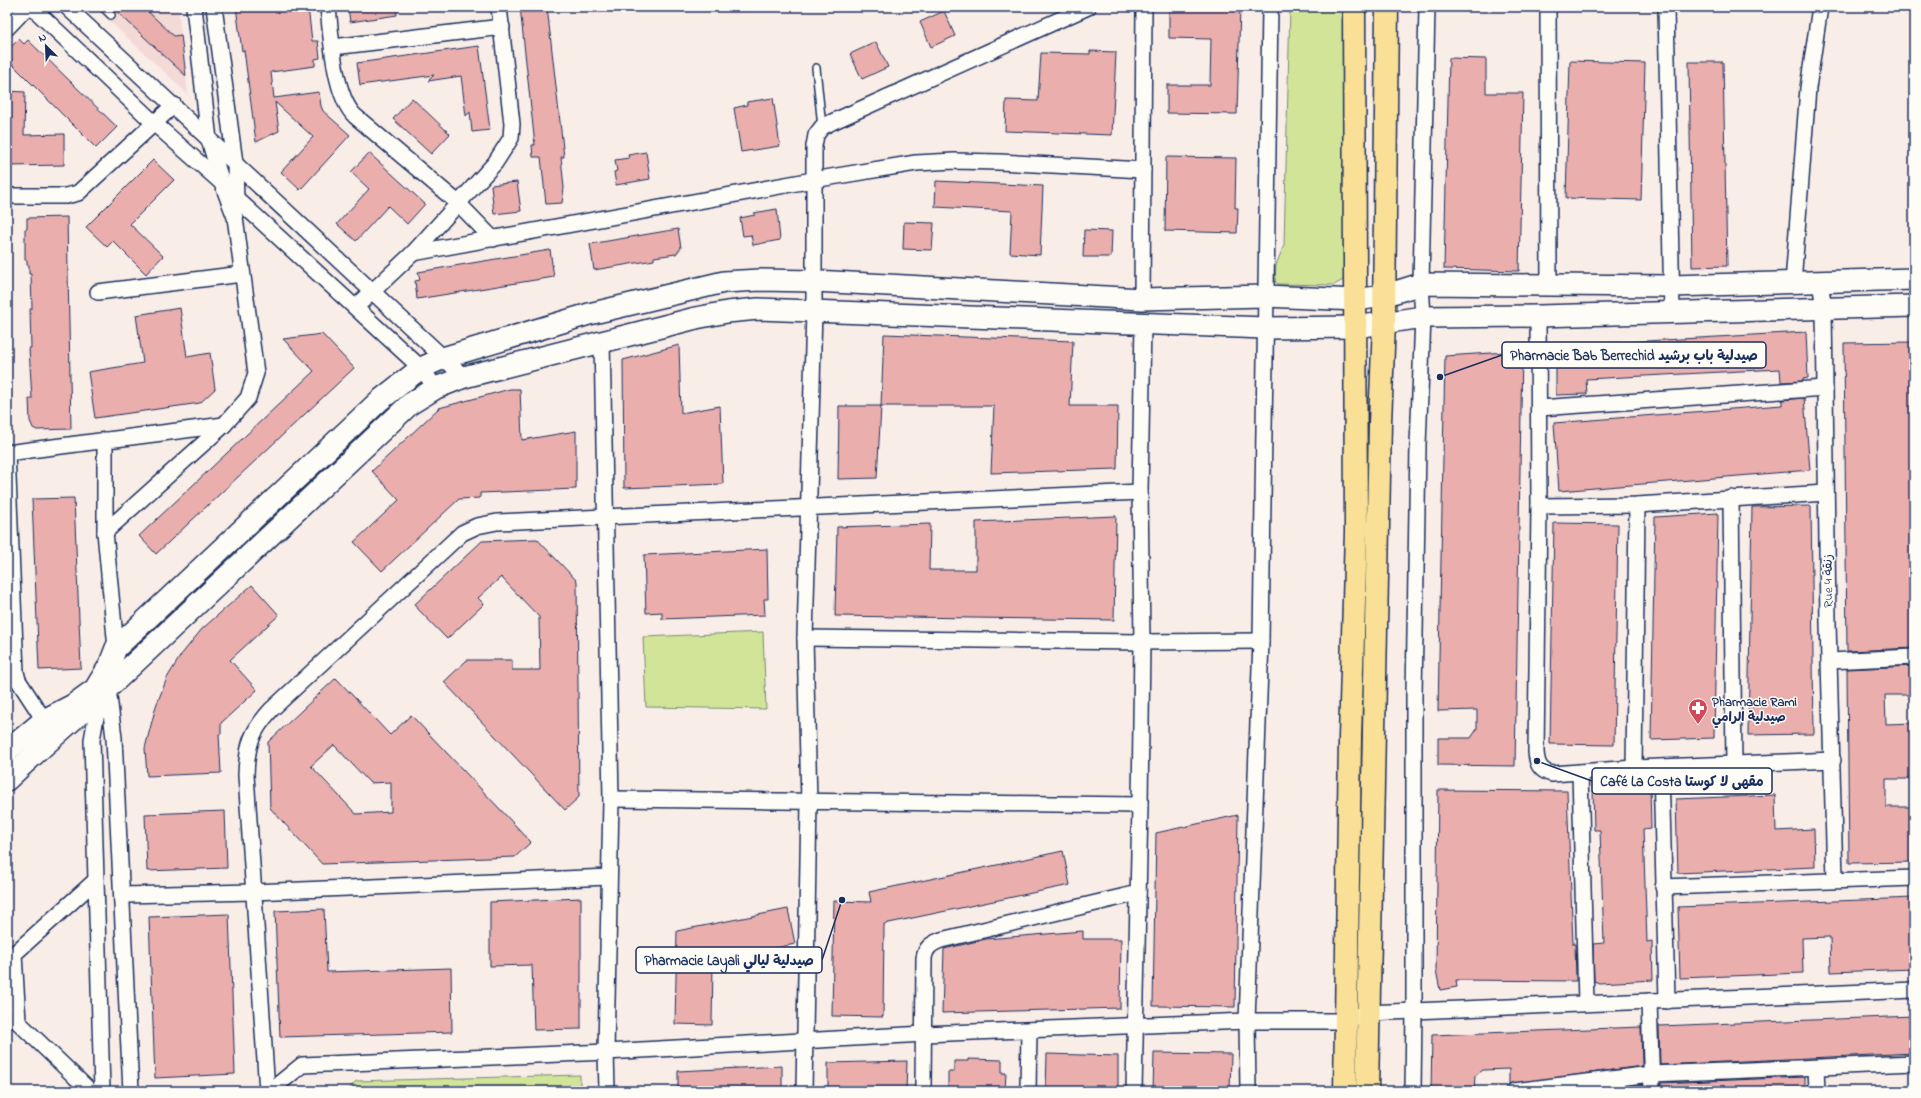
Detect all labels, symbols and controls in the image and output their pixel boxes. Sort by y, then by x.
north arrow [26,26,66,66]
text: N [36,29,49,47]
callout: Pharmacie Bab Berrechid صيدلية باب برشيد [1502,342,1766,368]
text: Pharmacie Bab Berrechid صيدلية باب برشيد [1510,346,1758,367]
street label: Rue 4 زنقة [1819,554,1838,608]
place label: Pharmacie Rami صيدلية الرامي [1712,693,1797,729]
pharmacy icon: Pharmacie Rami صيدلية الرامي [1687,697,1709,725]
callout: Café La Costa مقهى لا كوستا [1592,768,1772,794]
text: Café La Costa مقهى لا كوستا [1600,772,1764,793]
callout: Pharmacie Layali صيدلية ليالي [636,947,822,973]
text: Pharmacie Layali صيدلية ليالي [644,951,814,974]

